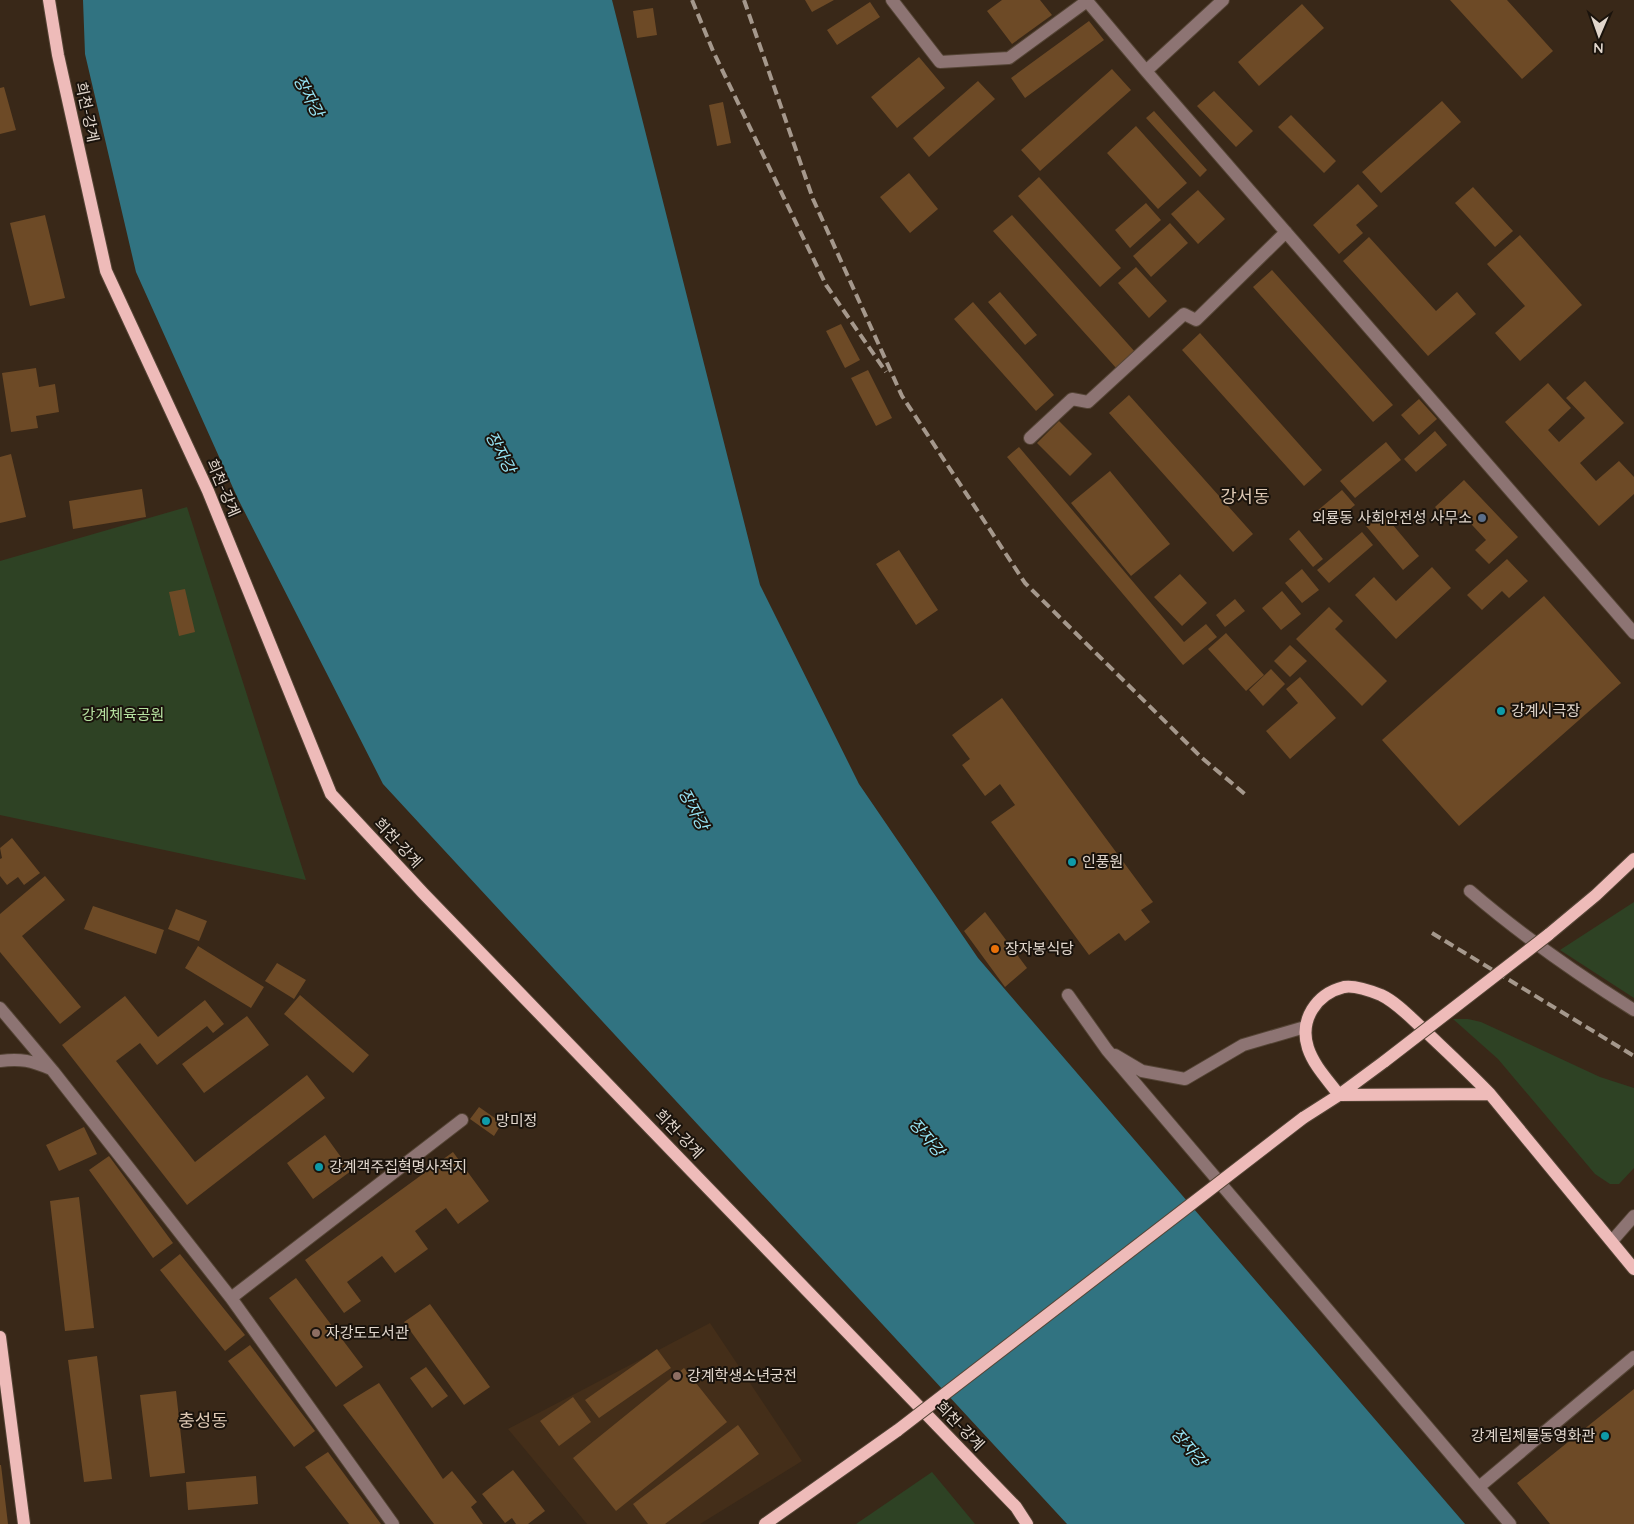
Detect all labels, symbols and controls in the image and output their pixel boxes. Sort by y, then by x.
north arrow [1574,10,1624,60]
text: N [1593,39,1604,57]
water label: 장자강 [290,72,329,122]
street label: 희천-강계 [72,80,103,144]
water label: 장자강 [482,428,521,478]
street label: 희천-강계 [203,456,244,520]
district label: 강서동 [1220,485,1270,508]
place label: 외룡동 사회안전성 사무소 [1312,508,1472,527]
marker: 외룡동 사회안전성 사무소 [1476,512,1488,524]
place label: 강계시극장 [1511,701,1580,720]
park label: 강계체육공원 [82,705,164,724]
marker: 강계시극장 [1495,705,1507,717]
water label: 장자강 [675,785,714,835]
street label: 희천-강계 [371,814,426,871]
place label: 인풍원 [1082,852,1123,871]
marker: 인풍원 [1066,856,1078,868]
place label: 장자봉식당 [1005,939,1074,958]
marker: 장자봉식당 [989,943,1001,955]
street label: 희천-강계 [651,1105,707,1162]
place label: 망미정 [496,1111,537,1130]
water label: 장자강 [905,1114,950,1162]
marker: 망미정 [480,1115,492,1127]
place label: 강계객주집혁명사적지 [329,1157,467,1176]
marker: 강계객주집혁명사적지 [313,1161,325,1173]
place label: 자강도도서관 [326,1323,409,1342]
marker: 자강도도서관 [310,1327,322,1339]
place label: 강계학생소년궁전 [687,1366,797,1385]
marker: 강계학생소년궁전 [671,1370,683,1382]
street label: 희천-강계 [932,1397,988,1454]
district label: 충성동 [178,1409,228,1432]
water label: 장자강 [1167,1424,1212,1472]
place label: 강계립체률동영화관 [1471,1426,1595,1445]
marker: 강계립체률동영화관 [1599,1430,1611,1442]

